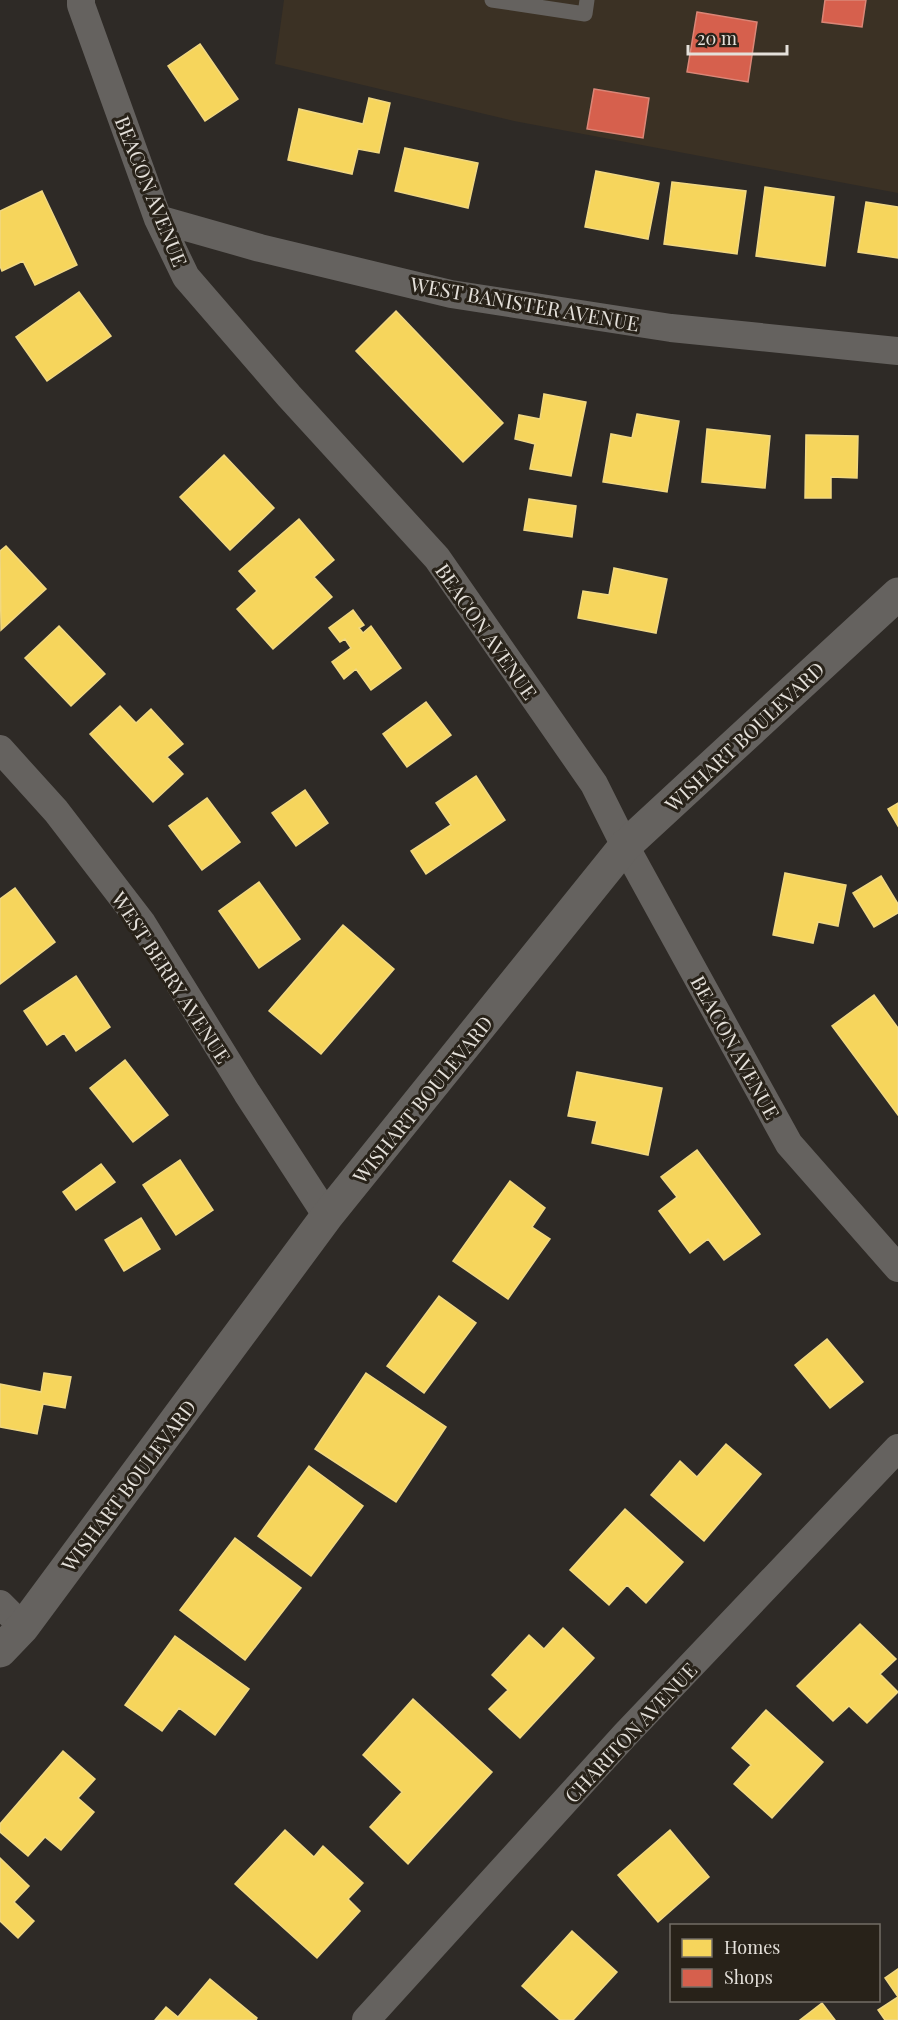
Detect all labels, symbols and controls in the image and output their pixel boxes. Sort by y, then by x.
scale bar [688,18,787,56]
text: 20 m [697,26,737,50]
street label: BEACON AVENUE [110,112,194,270]
street label: WEST BANISTER AVENUE [407,269,642,336]
street label: BEACON AVENUE [430,558,544,704]
street label: WISHART BOULEVARD [658,655,829,818]
street label: WEST BERRY AVENUE [106,885,238,1068]
street label: BEACON AVENUE [685,970,787,1124]
street label: WISHART BOULEVARD [345,1010,498,1189]
street label: WISHART BOULEVARD [54,1394,202,1577]
street label: CHARITON AVENUE [558,1656,702,1808]
legend [670,1924,880,2002]
text: Homes [724,1935,780,1959]
text: Shops [724,1965,773,1989]

